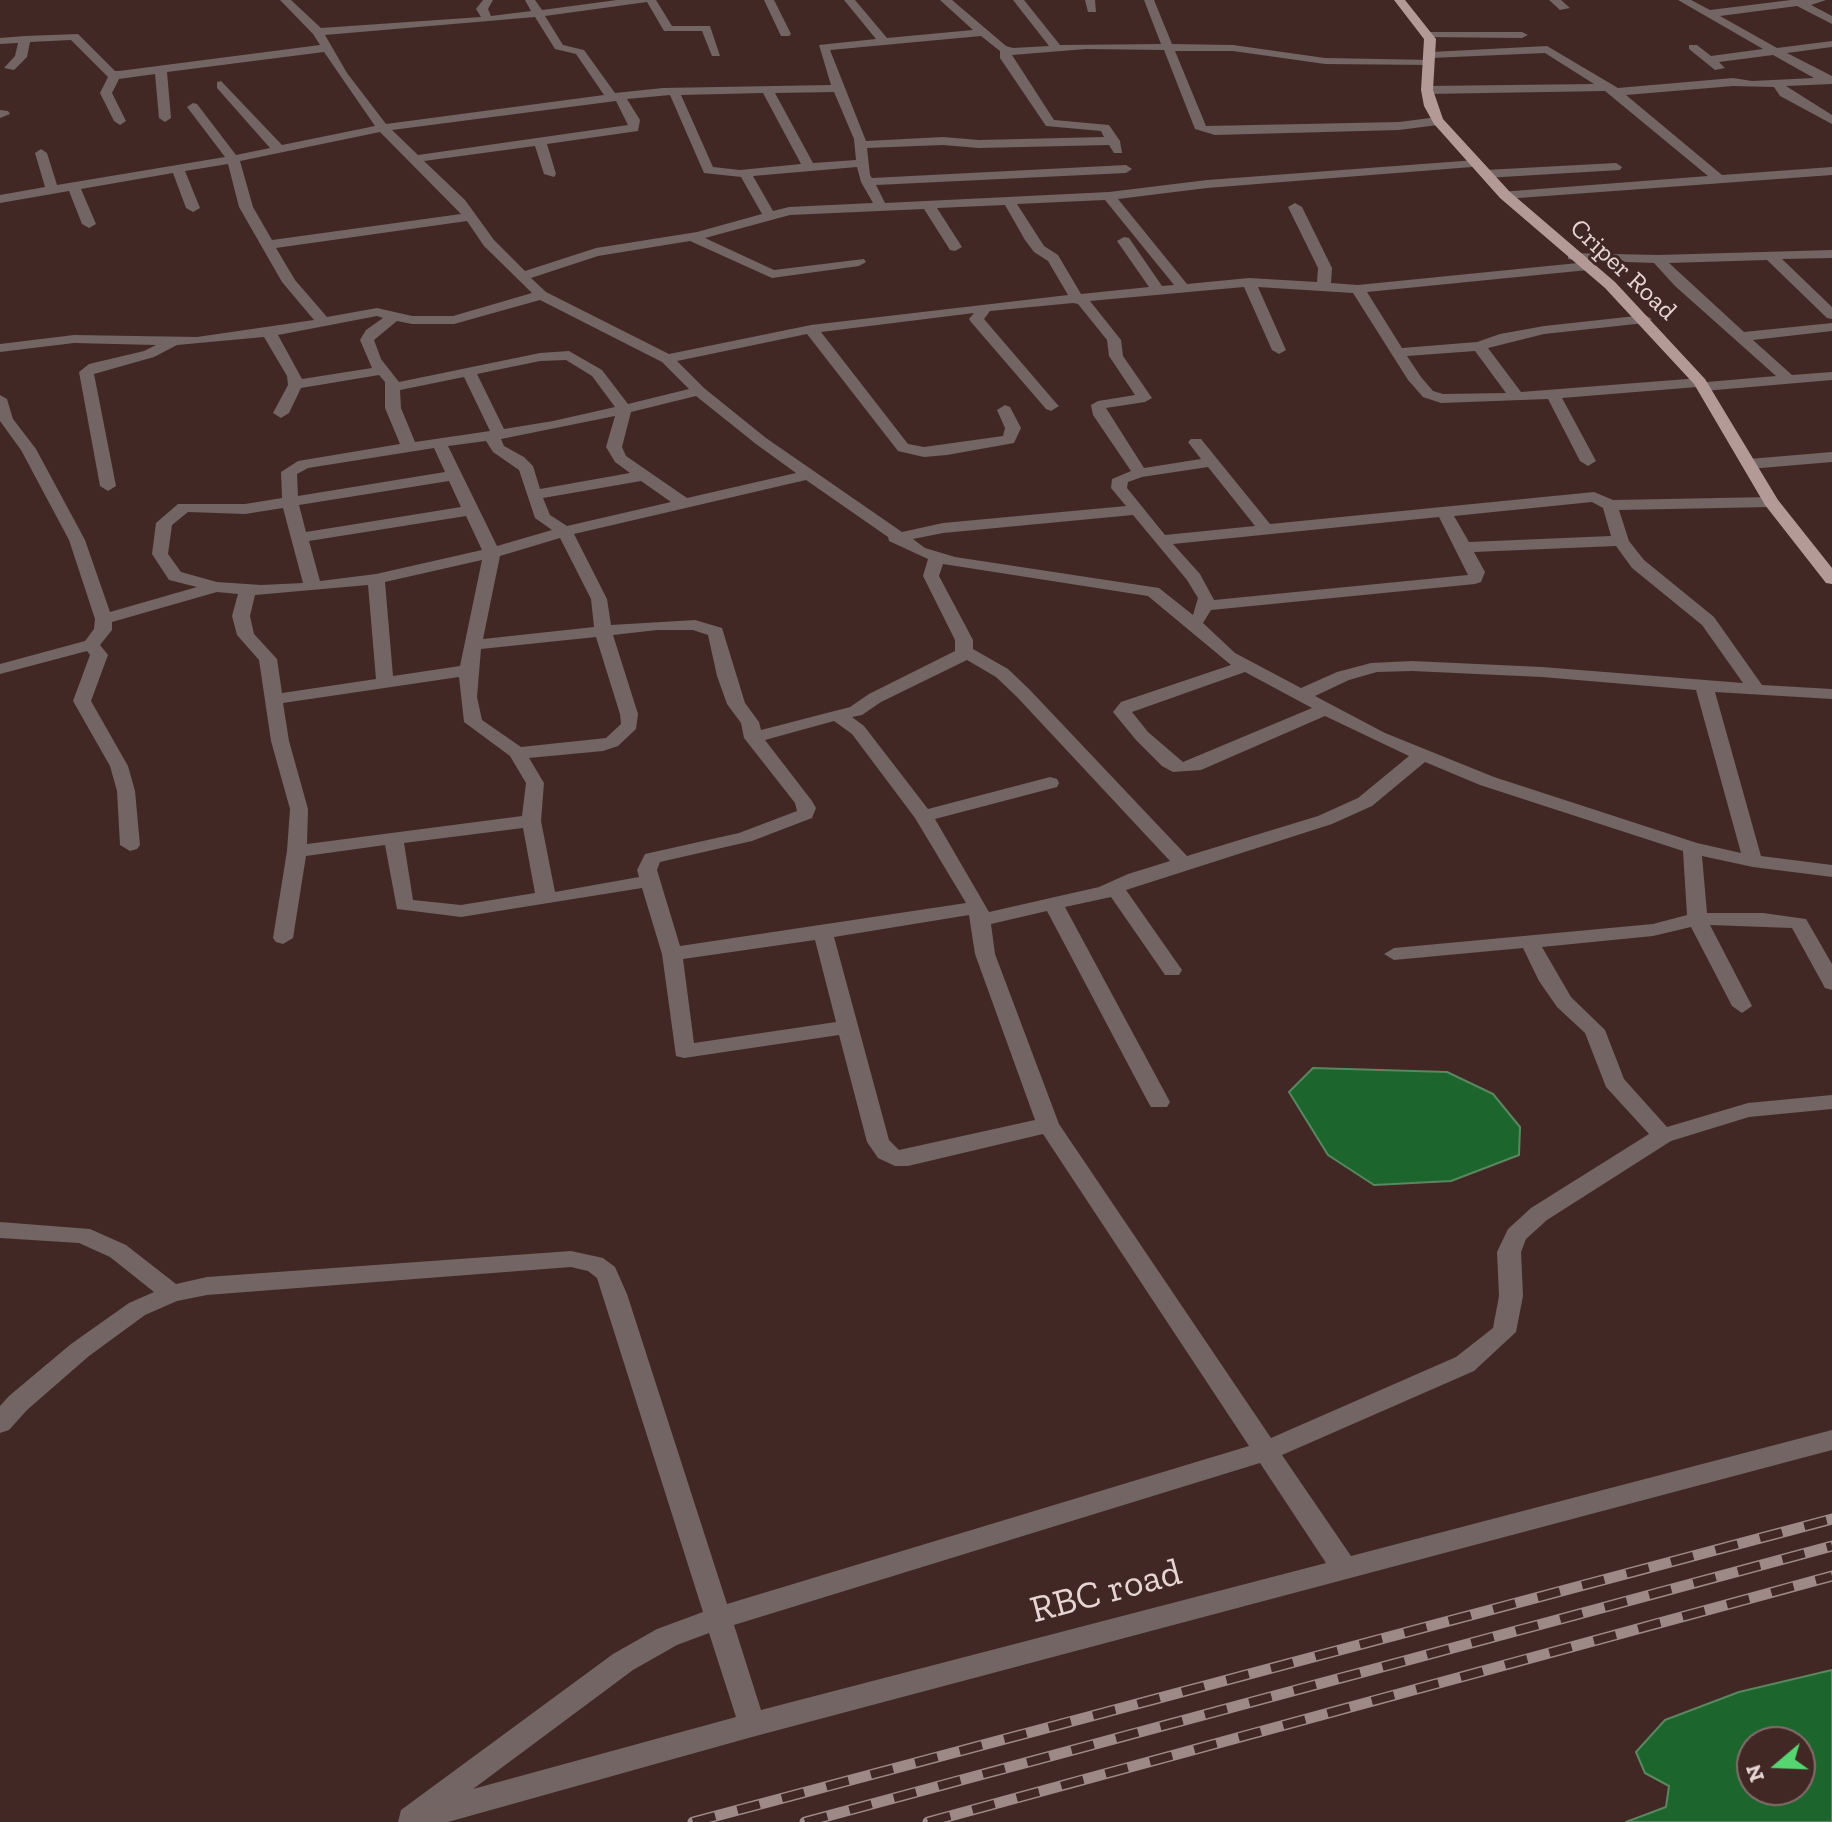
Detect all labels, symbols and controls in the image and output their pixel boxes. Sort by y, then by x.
street label: Criper Road [1563,213,1683,327]
street label: RBC road [1026,1550,1186,1634]
north arrow [1736,1726,1816,1806]
text: N [1739,1761,1770,1786]

